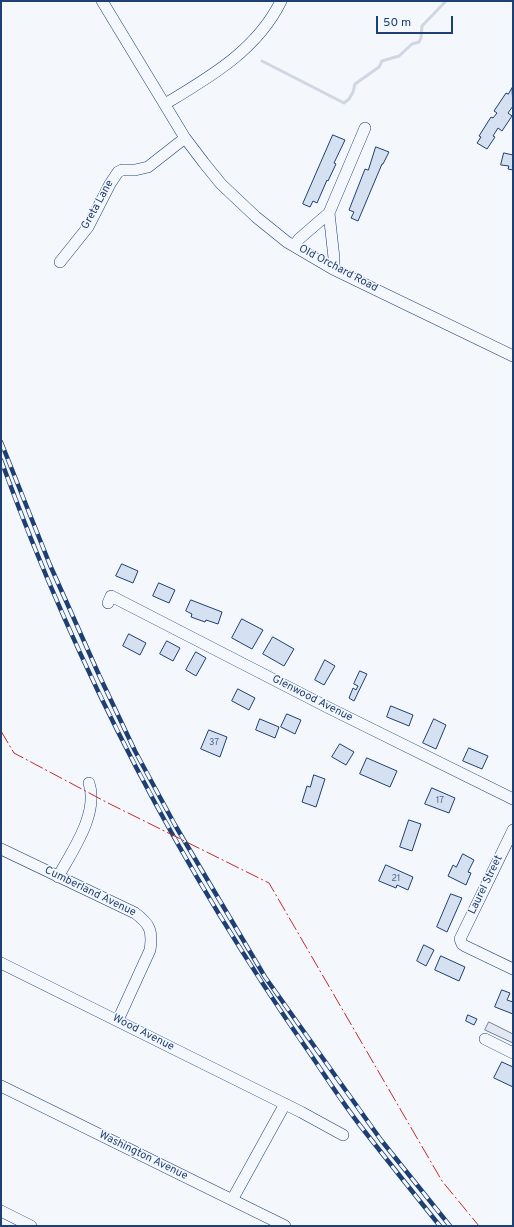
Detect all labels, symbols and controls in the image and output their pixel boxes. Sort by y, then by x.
scale bar [378,8,455,34]
text: 50 m [383,15,411,31]
street label: Greta Lane [79,178,117,232]
street label: Old Orchard Road [296,243,380,295]
street label: Glenwood Avenue [270,673,354,725]
house number: 37 [209,738,219,748]
house number: 17 [436,796,444,806]
street label: Laurel Street [466,853,506,917]
street label: Cumberland Avenue [42,864,138,920]
house number: 21 [392,874,400,884]
street label: Wood Avenue [110,1012,176,1054]
street label: Washington Avenue [96,1129,190,1183]

